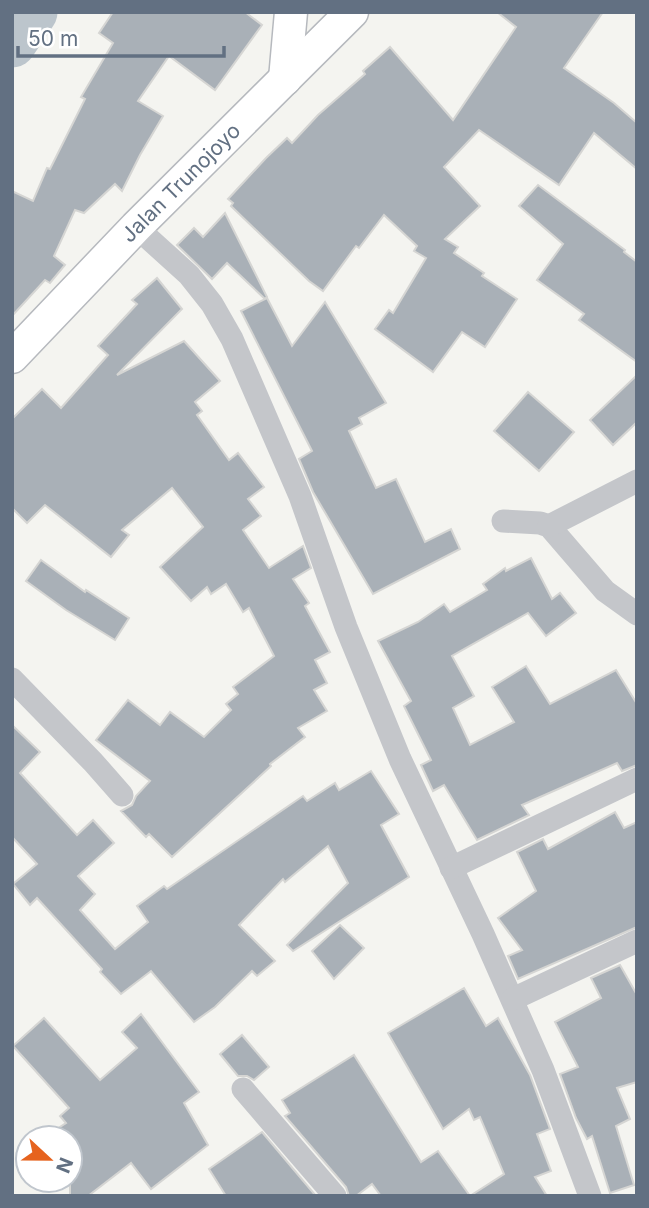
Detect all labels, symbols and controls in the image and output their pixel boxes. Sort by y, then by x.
scale bar [18,14,224,58]
text: 50 m [28,26,78,51]
street label: Jalan Trunojoyo [116,118,245,247]
north arrow [14,1124,84,1194]
text: N [51,1154,78,1176]

